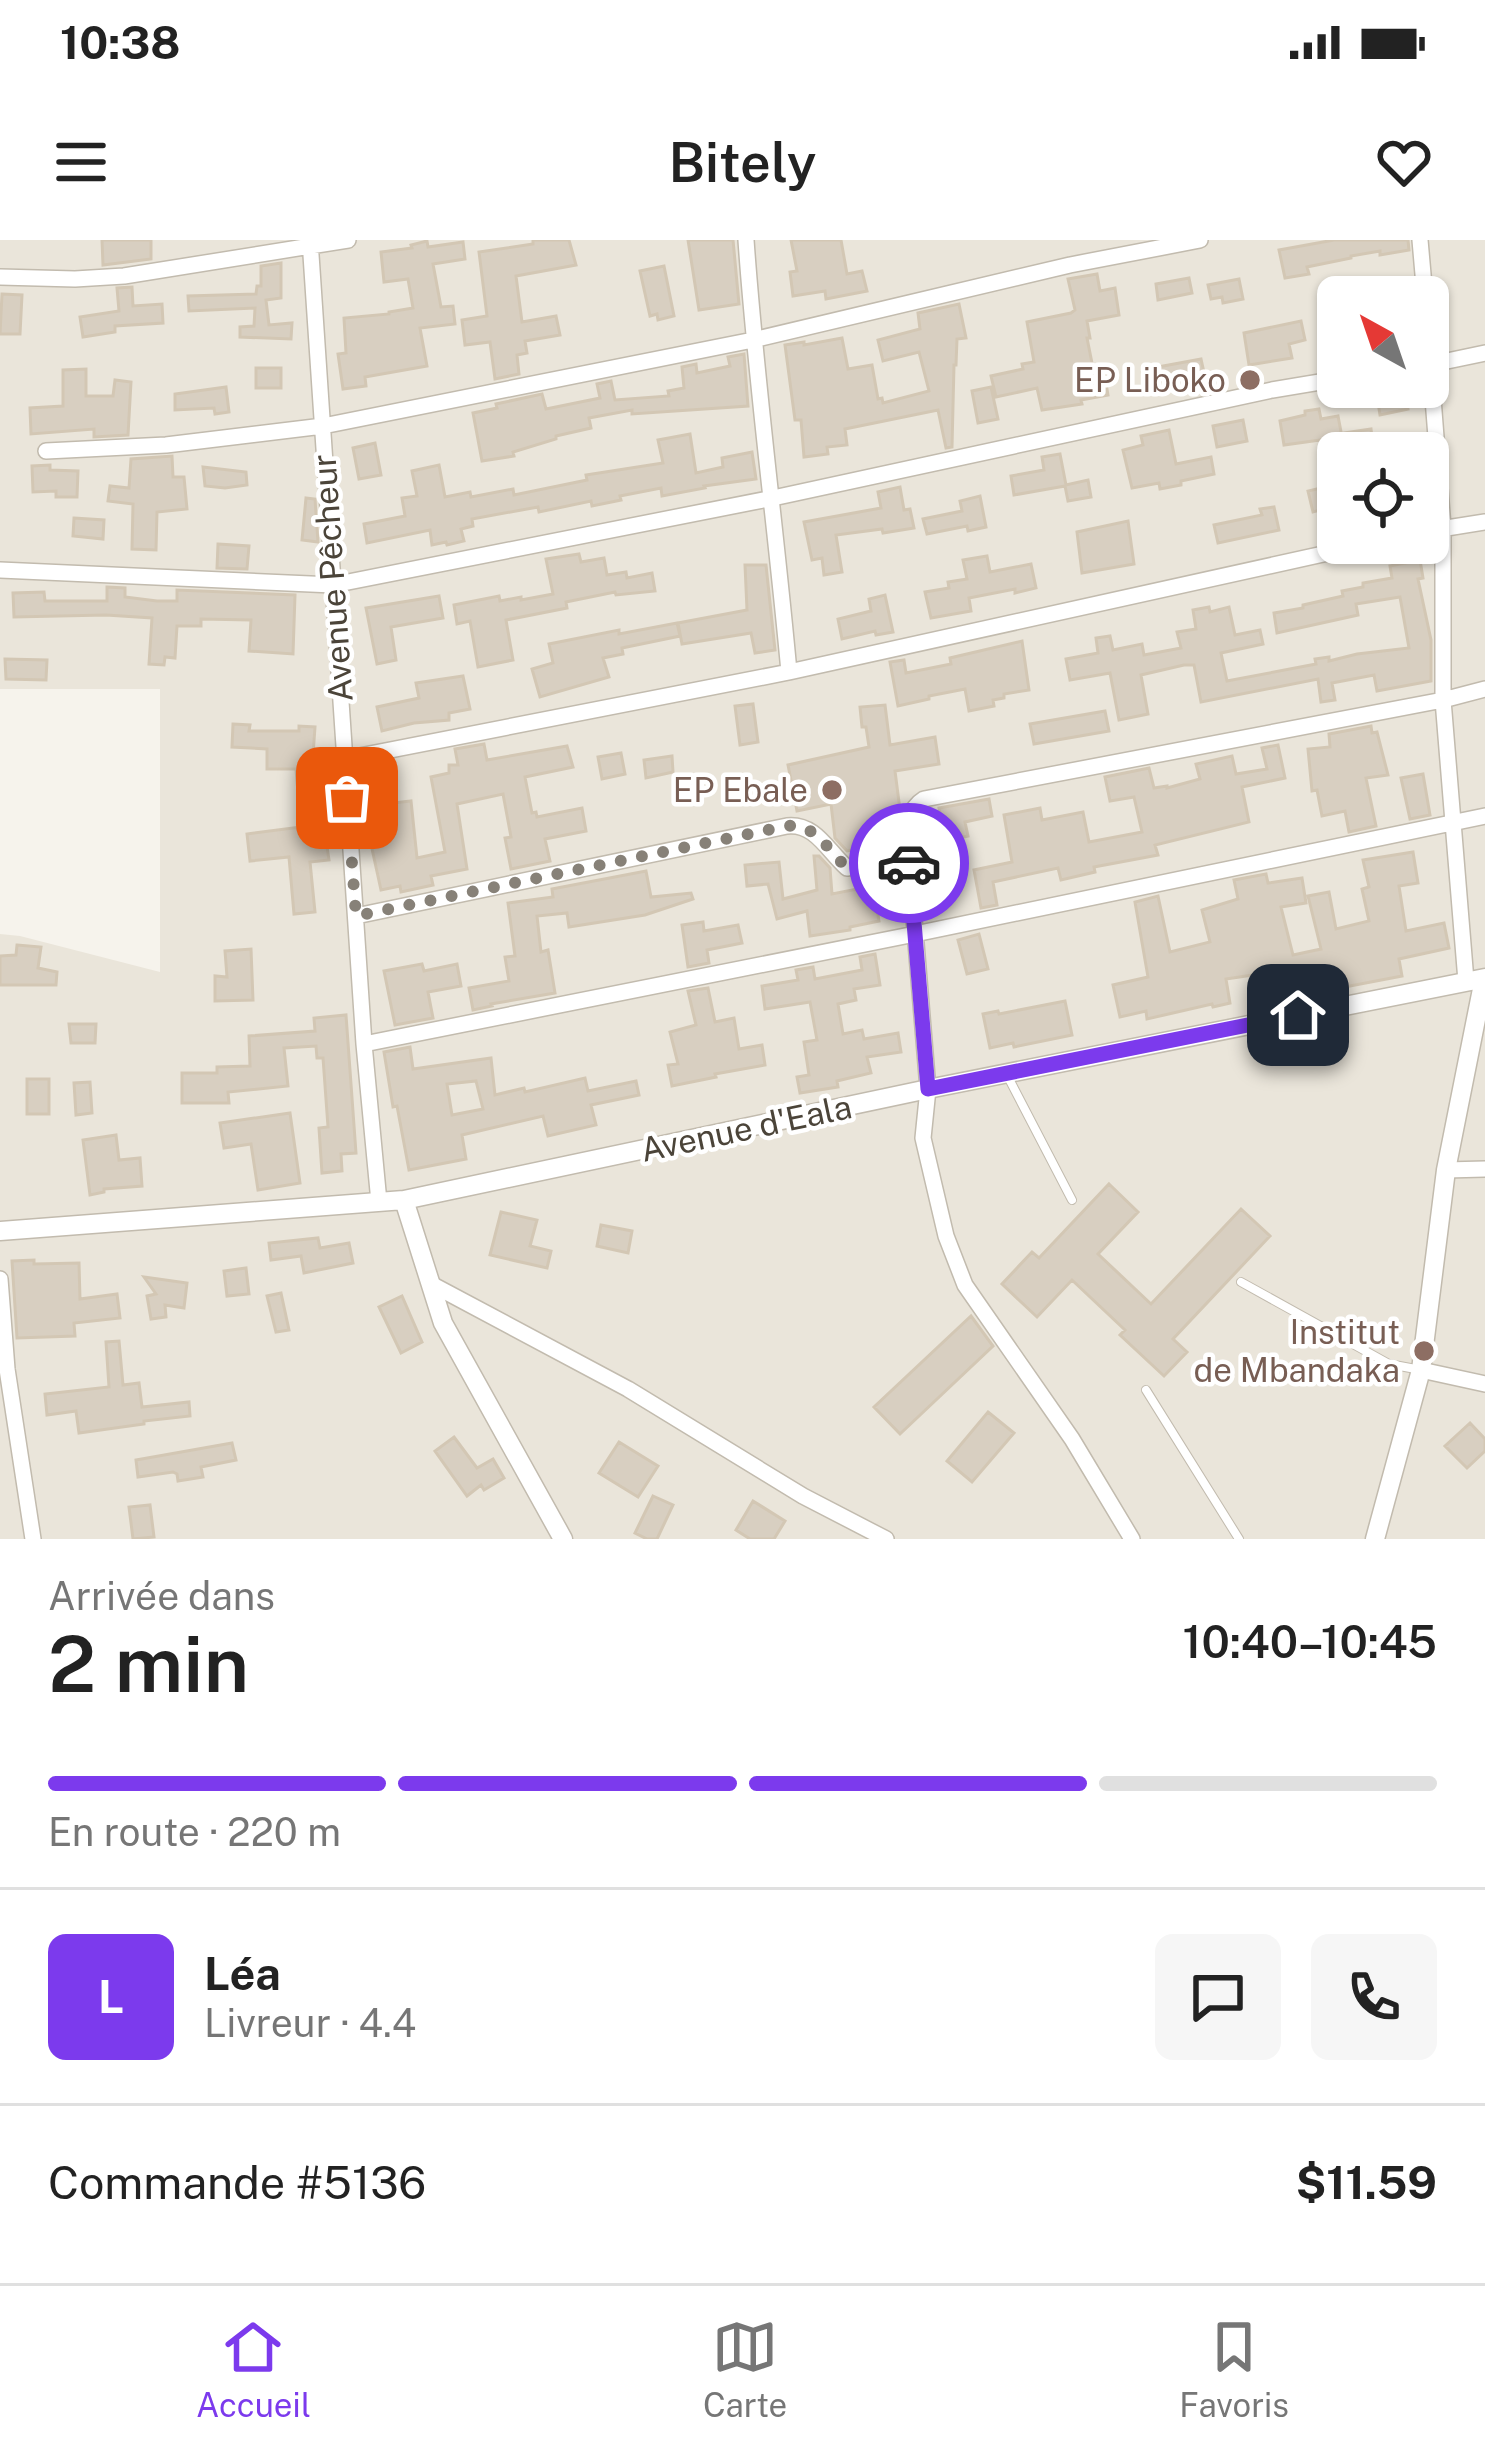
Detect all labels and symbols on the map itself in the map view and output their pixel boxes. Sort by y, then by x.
north arrow [1317,276,1449,408]
place label: EP Liboko [1074,361,1226,399]
marker: EP Liboko [1237,367,1263,393]
street label: Avenue Pêcheur [304,453,360,703]
pin [296,747,398,849]
place label: EP Ebale [673,771,808,809]
marker: EP Ebale [819,777,845,803]
courier [849,803,969,923]
pin [1247,964,1349,1066]
street label: Avenue d'Eala [637,1087,855,1169]
place label: Institut de Mbandaka [1194,1313,1400,1389]
marker: Institut de Mbandaka [1411,1338,1437,1364]

